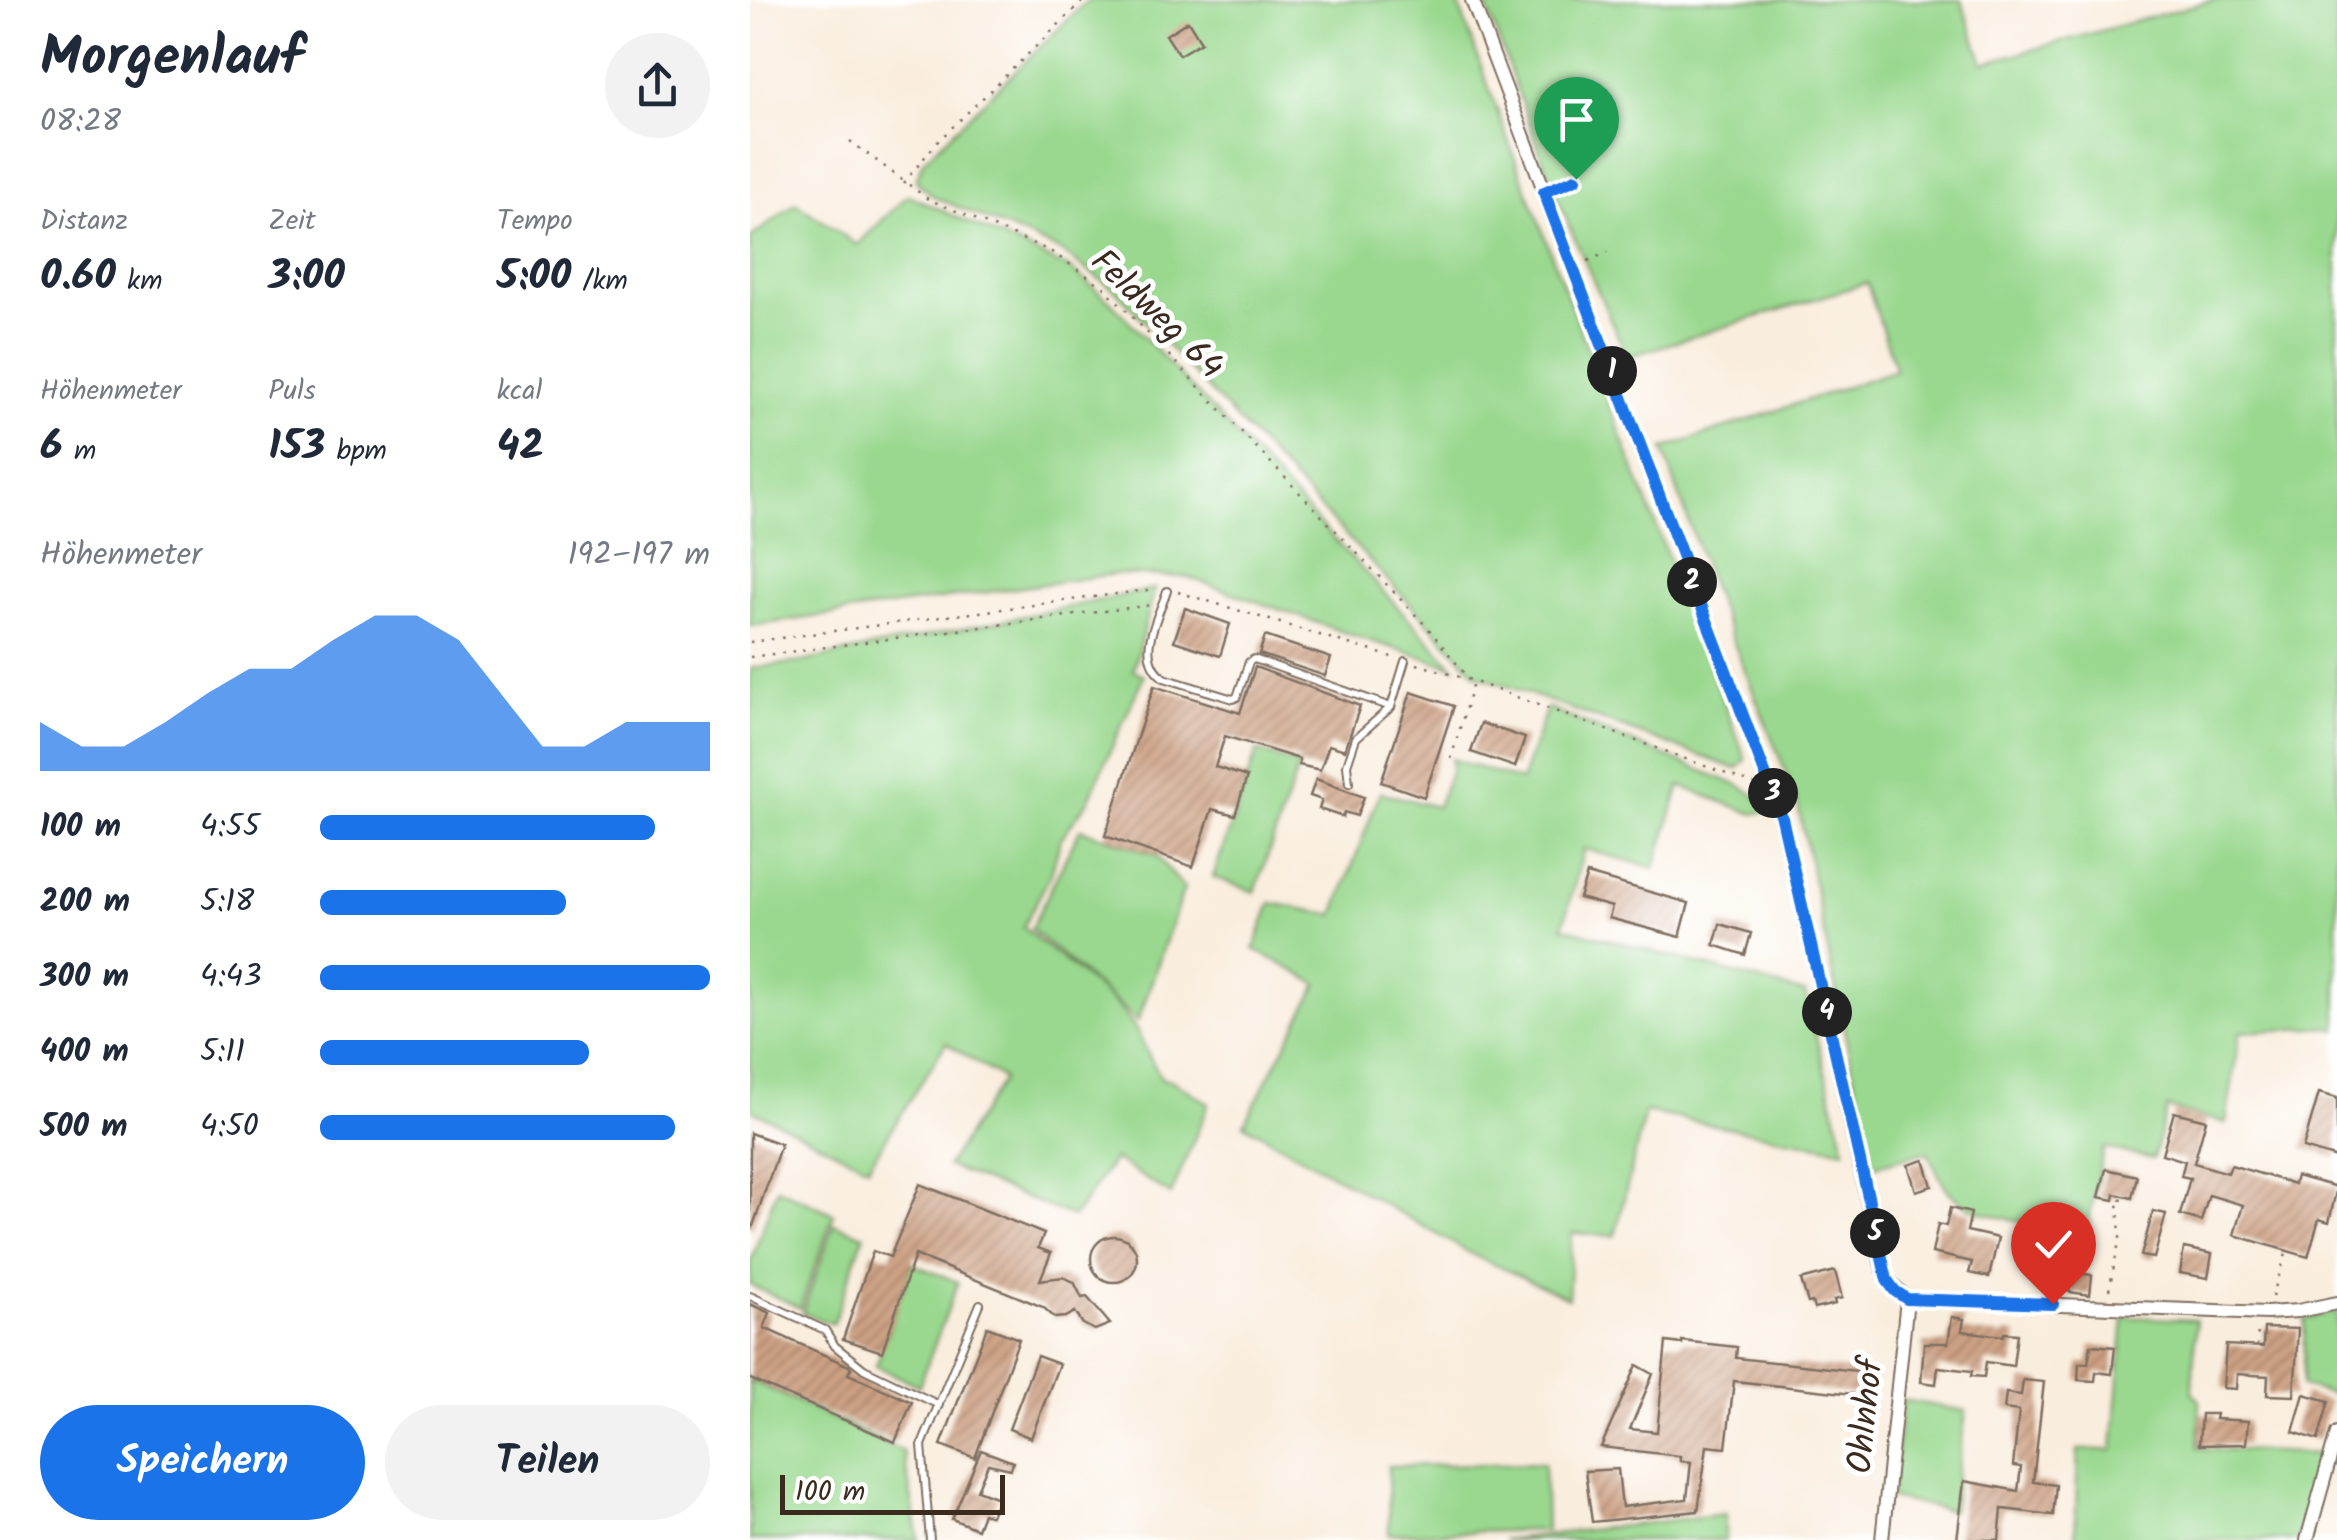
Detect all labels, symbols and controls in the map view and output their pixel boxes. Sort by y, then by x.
text: Morgenlauf [40,16,304,103]
button: share [605,33,710,138]
pin [1534,77,1619,180]
icon: arrive [1549,92,1604,147]
text: 08:28 [40,97,121,148]
text: Distanz [40,199,128,244]
text: Zeit [268,199,316,244]
text: Tempo [497,199,573,244]
street label: Feldweg 64 [1076,236,1236,394]
text: 0.60 [40,244,116,311]
text: 3:00 [268,244,345,311]
text: 5:00 [497,244,571,311]
text: km [116,259,162,304]
text: /km [571,259,628,304]
pin: 1 [1587,346,1637,396]
text: 1 [1608,348,1616,393]
text: Höhenmeter [40,369,182,414]
text: Puls [268,369,316,414]
text: kcal [497,369,542,414]
text: 6 [40,414,63,481]
text: 153 [268,414,325,481]
text: 42 [497,414,544,481]
text: m [63,429,96,474]
text: bpm [325,429,387,474]
text: Höhenmeter [40,530,202,581]
text: 192–197 m [568,530,710,581]
pin: 2 [1667,557,1717,607]
text: 2 [1684,559,1700,604]
pin: 3 [1748,768,1798,818]
text: 3 [1765,770,1781,815]
text: 100 m [40,802,121,853]
text: 4:55 [200,802,260,853]
text: 200 m [40,877,130,928]
text: 5:18 [200,877,254,928]
text: 300 m [40,952,129,1003]
text: 4:43 [200,952,261,1003]
pin: 4 [1802,987,1852,1037]
text: 4 [1819,989,1835,1034]
text: 400 m [40,1027,129,1078]
text: 5:11 [200,1027,245,1078]
text: 500 m [40,1102,128,1153]
text: 4:50 [200,1102,259,1153]
pin [2011,1202,2096,1305]
pin: 5 [1850,1208,1900,1258]
text: 5 [1868,1210,1882,1255]
icon: check [2026,1217,2081,1272]
street label: Ohlnhof [1833,1352,1901,1477]
button: Speichern [40,1405,365,1520]
button: Teilen [385,1405,710,1520]
scale bar [780,1470,1005,1514]
text: 100 m [795,1470,865,1515]

